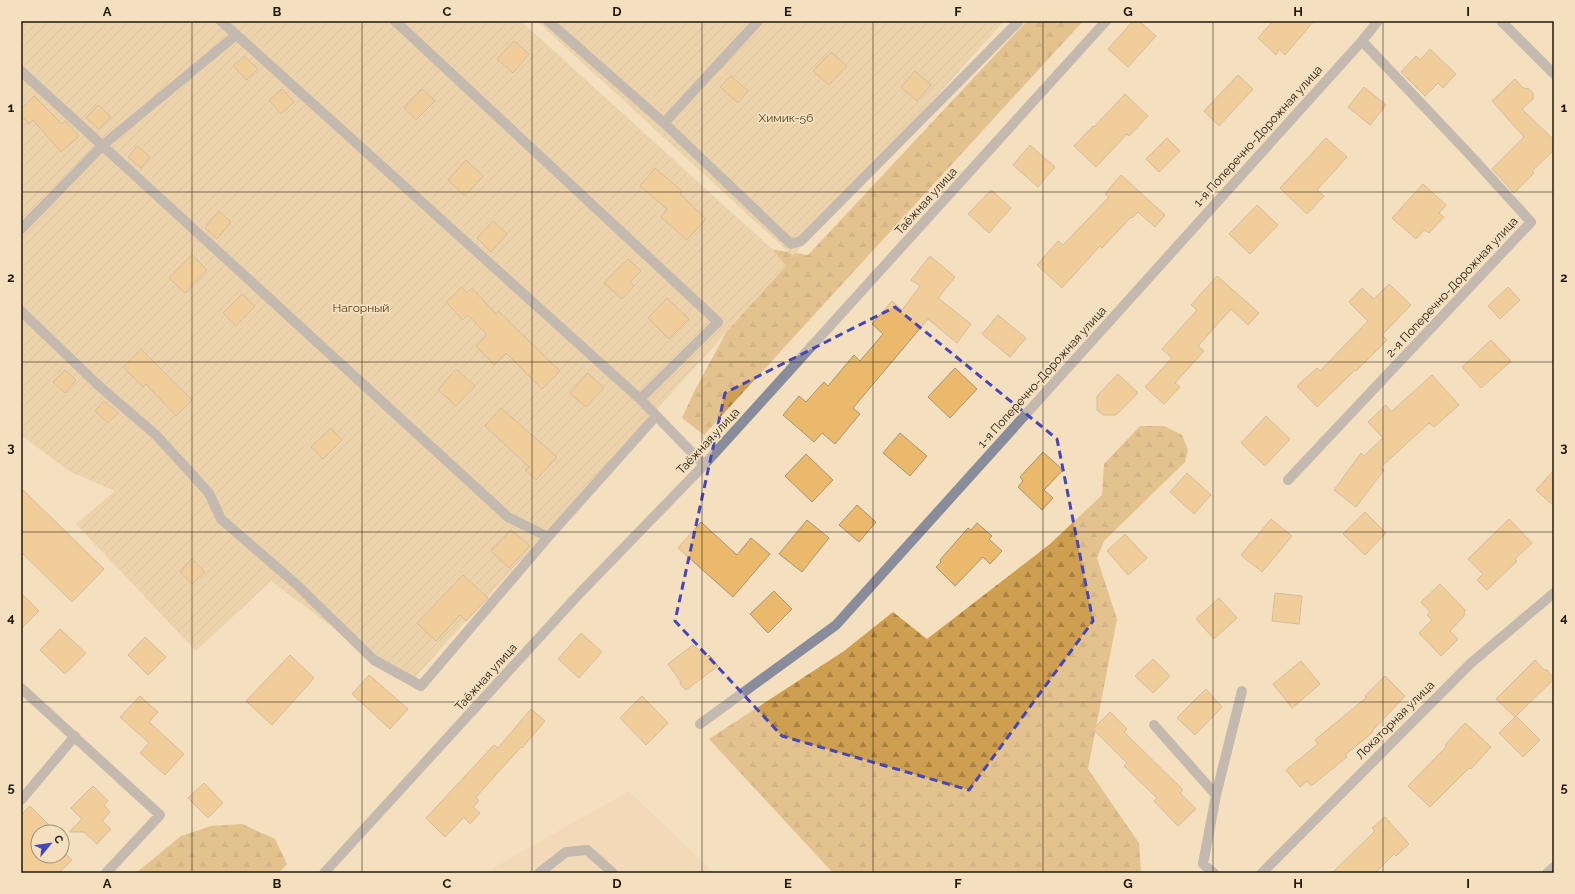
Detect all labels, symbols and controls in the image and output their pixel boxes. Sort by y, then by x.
text: A [103,4,112,19]
text: B [273,4,282,19]
text: C [443,4,452,19]
text: D [612,4,622,19]
text: E [784,4,792,19]
text: F [954,4,962,19]
text: G [1123,4,1133,19]
text: H [1293,4,1303,19]
text: I [1466,4,1470,19]
street label: 1-я Поперечно-Дорожная улица [1191,62,1325,210]
text: 1 [8,100,15,115]
text: 1 [1561,100,1568,115]
park label: Химик-56 [759,111,813,125]
street label: Таёжная улица [892,165,960,237]
street label: 2-я Поперечно-Дорожная улица [1383,214,1521,360]
text: 2 [7,270,15,285]
text: 2 [1560,270,1568,285]
park label: Нагорный [332,301,390,315]
street label: 1-я Поперечно-Дорожная улица [975,303,1109,451]
street label: Таёжная улица [674,405,742,477]
text: 3 [7,440,15,455]
text: 3 [1560,440,1568,455]
text: 4 [7,610,15,625]
text: 4 [1560,610,1568,625]
street label: Таёжная улица [452,641,520,713]
street label: Локаторная улица [1353,678,1437,762]
text: 5 [7,780,15,795]
text: 5 [1560,780,1568,795]
north arrow [30,824,70,864]
text: С [51,833,66,846]
text: A [103,876,112,891]
text: B [273,876,282,891]
text: C [443,876,452,891]
text: D [612,876,622,891]
text: E [784,876,792,891]
text: F [954,876,962,891]
text: G [1123,876,1133,891]
text: H [1293,876,1303,891]
text: I [1466,876,1470,891]

